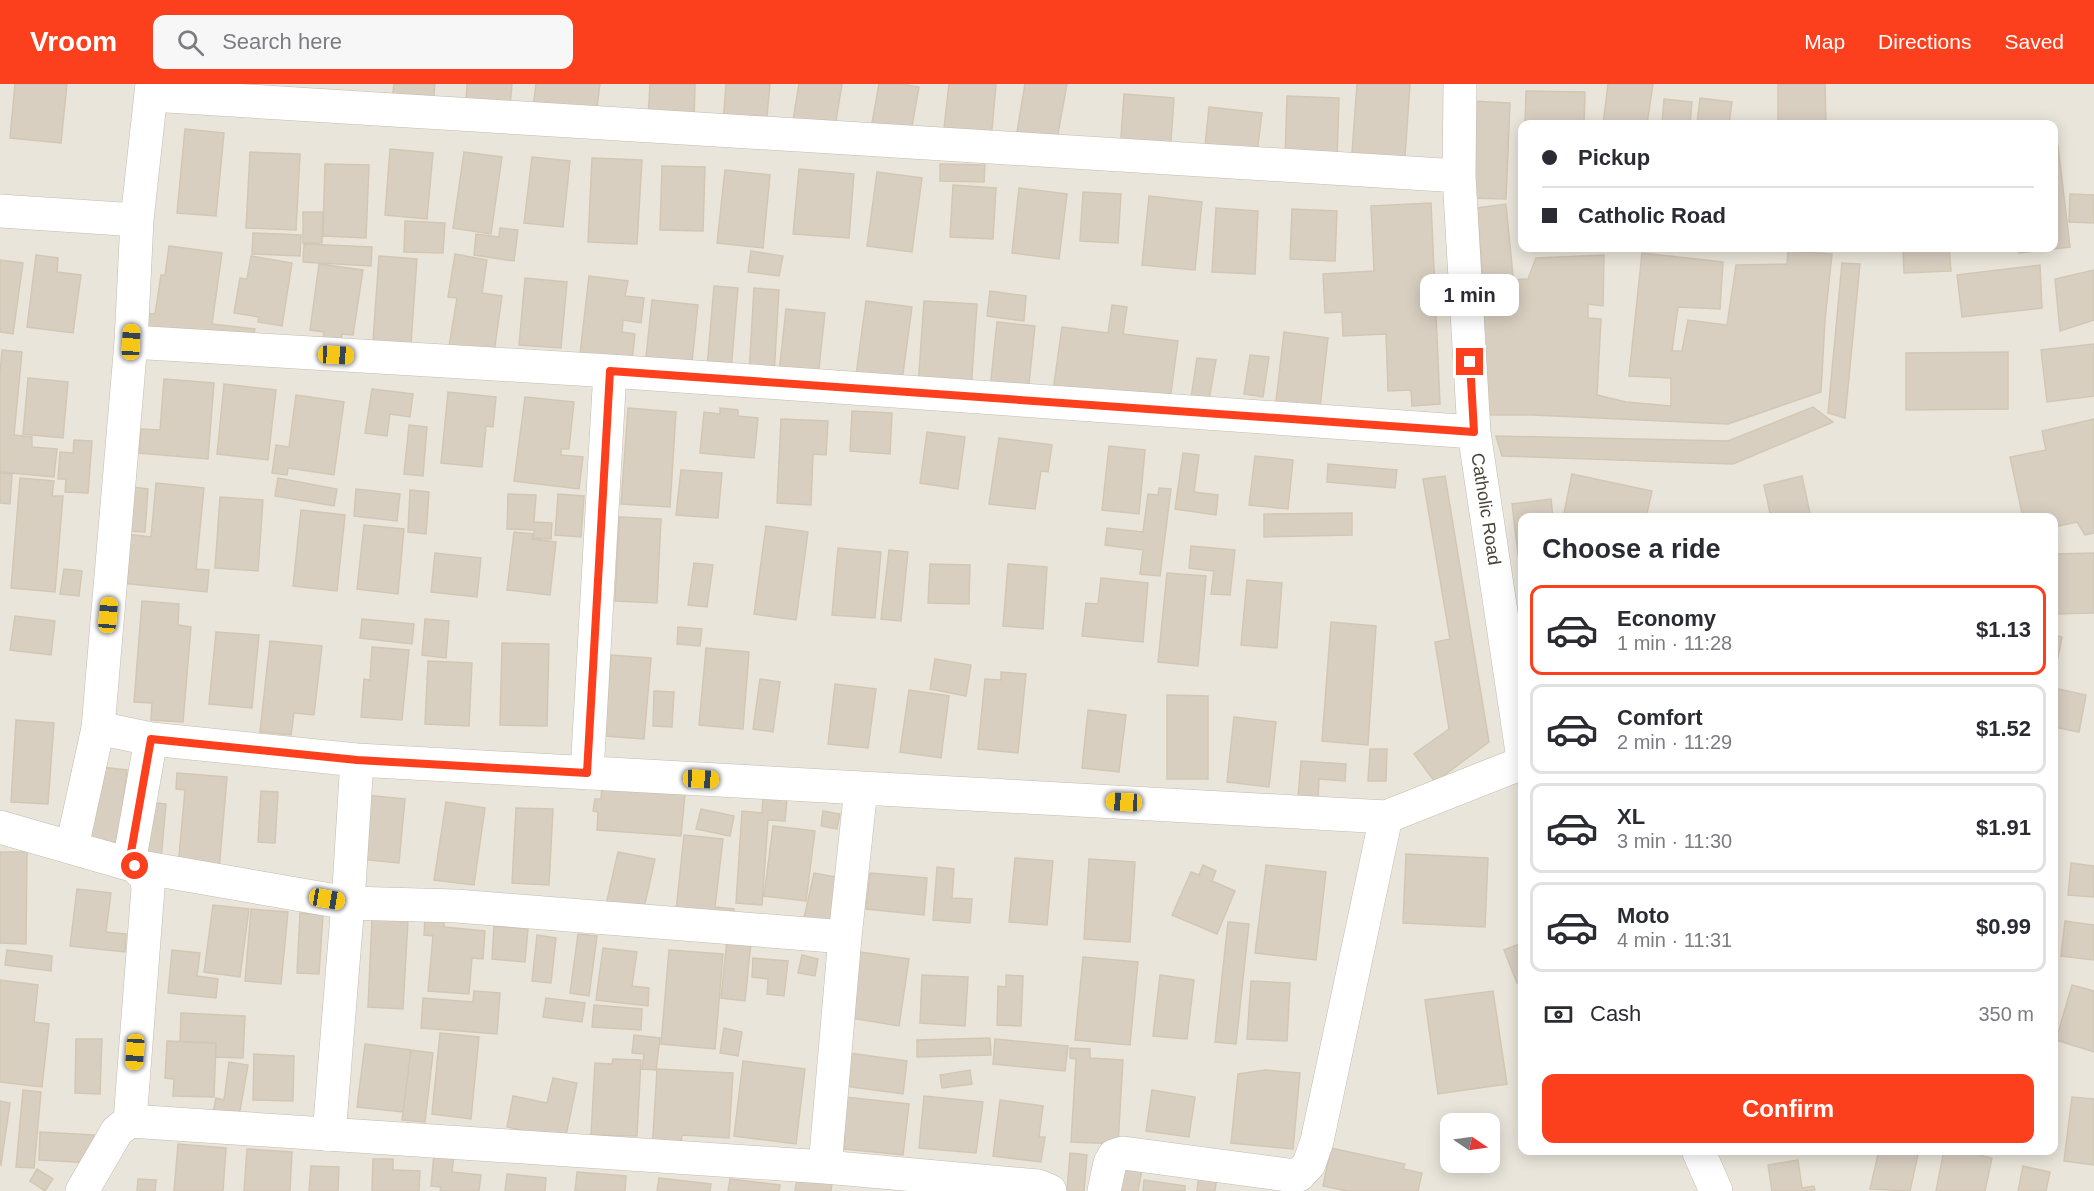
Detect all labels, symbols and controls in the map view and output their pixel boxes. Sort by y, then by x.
search box [153,15,573,69]
text: Vroom [30,26,117,57]
icon: search [174,26,207,59]
text: Search here [222,29,342,54]
text: Map [1804,30,1845,53]
text: Directions [1878,30,1971,53]
text: Saved [2004,30,2064,53]
text: Pickup [1578,145,1650,170]
text: Catholic Road [1578,203,1726,228]
callout: 1 min [1420,275,1520,317]
text: 1 min [1443,284,1496,306]
car [121,324,141,360]
car [318,345,354,365]
route end [1456,348,1483,375]
street label: Catholic Road [1467,452,1505,566]
text: Choose a ride [1542,534,1721,564]
car [97,596,119,634]
icon: car [1545,603,1599,657]
text: Economy [1617,606,1716,631]
text: $1.13 [1976,617,2031,642]
text: 1 min · 11:28 [1617,632,1732,654]
icon: car [1545,702,1599,756]
text: Comfort [1617,705,1703,730]
text: $1.52 [1976,716,2031,741]
text: 2 min · 11:29 [1617,731,1732,753]
car [683,769,719,789]
car [1106,792,1142,812]
icon: car [1545,801,1599,855]
text: XL [1617,804,1645,829]
text: $1.91 [1976,815,2031,840]
text: 3 min · 11:30 [1617,830,1732,852]
route start [121,852,148,879]
car [308,887,346,911]
icon: car [1545,900,1599,954]
text: Moto [1617,903,1670,928]
text: $0.99 [1976,914,2031,939]
text: 4 min · 11:31 [1617,929,1732,951]
icon: cash [1542,998,1575,1031]
text: Cash [1590,1001,1641,1026]
text: 350 m [1978,1003,2034,1025]
car [125,1033,145,1071]
button: Confirm [1542,1074,2034,1143]
north arrow [1440,1113,1500,1173]
map controls [1440,1113,1500,1173]

